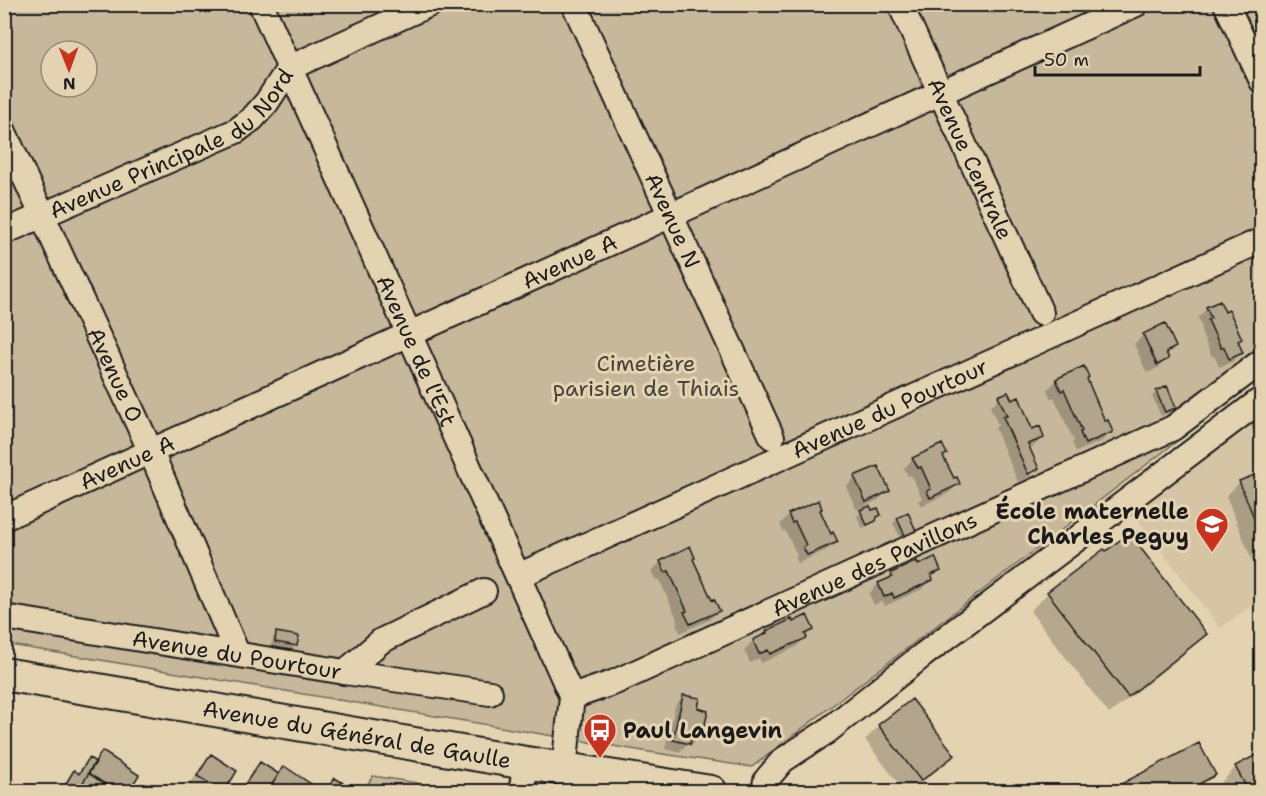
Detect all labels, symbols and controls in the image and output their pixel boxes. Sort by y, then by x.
north arrow [39,39,99,99]
scale bar [1035,39,1200,77]
text: 50 m [1044,48,1089,72]
street label: Avenue Principale du Nord [40,56,296,224]
street label: Avenue Centrale [921,73,1020,244]
street label: Avenue N [638,168,707,273]
street label: Avenue A [518,228,622,296]
street label: Avenue de l'Est [370,271,463,431]
street label: Avenue O [81,323,149,427]
park label: Cimetière parisien de Thiais [553,349,739,403]
street label: Avenue du Pourtour [788,352,993,465]
street label: Avenue A [75,429,179,497]
place label: École maternelle Charles Peguy [995,495,1189,551]
street label: Avenue des Pavillons [767,505,982,624]
school or university icon: École maternelle Charles Peguy [1194,506,1230,553]
street label: Avenue du Pourtour [130,624,344,686]
street label: Avenue du Général de Gaulle [201,694,513,775]
bus stop icon: Paul Langevin [582,712,618,759]
place label: Paul Langevin [623,716,783,745]

